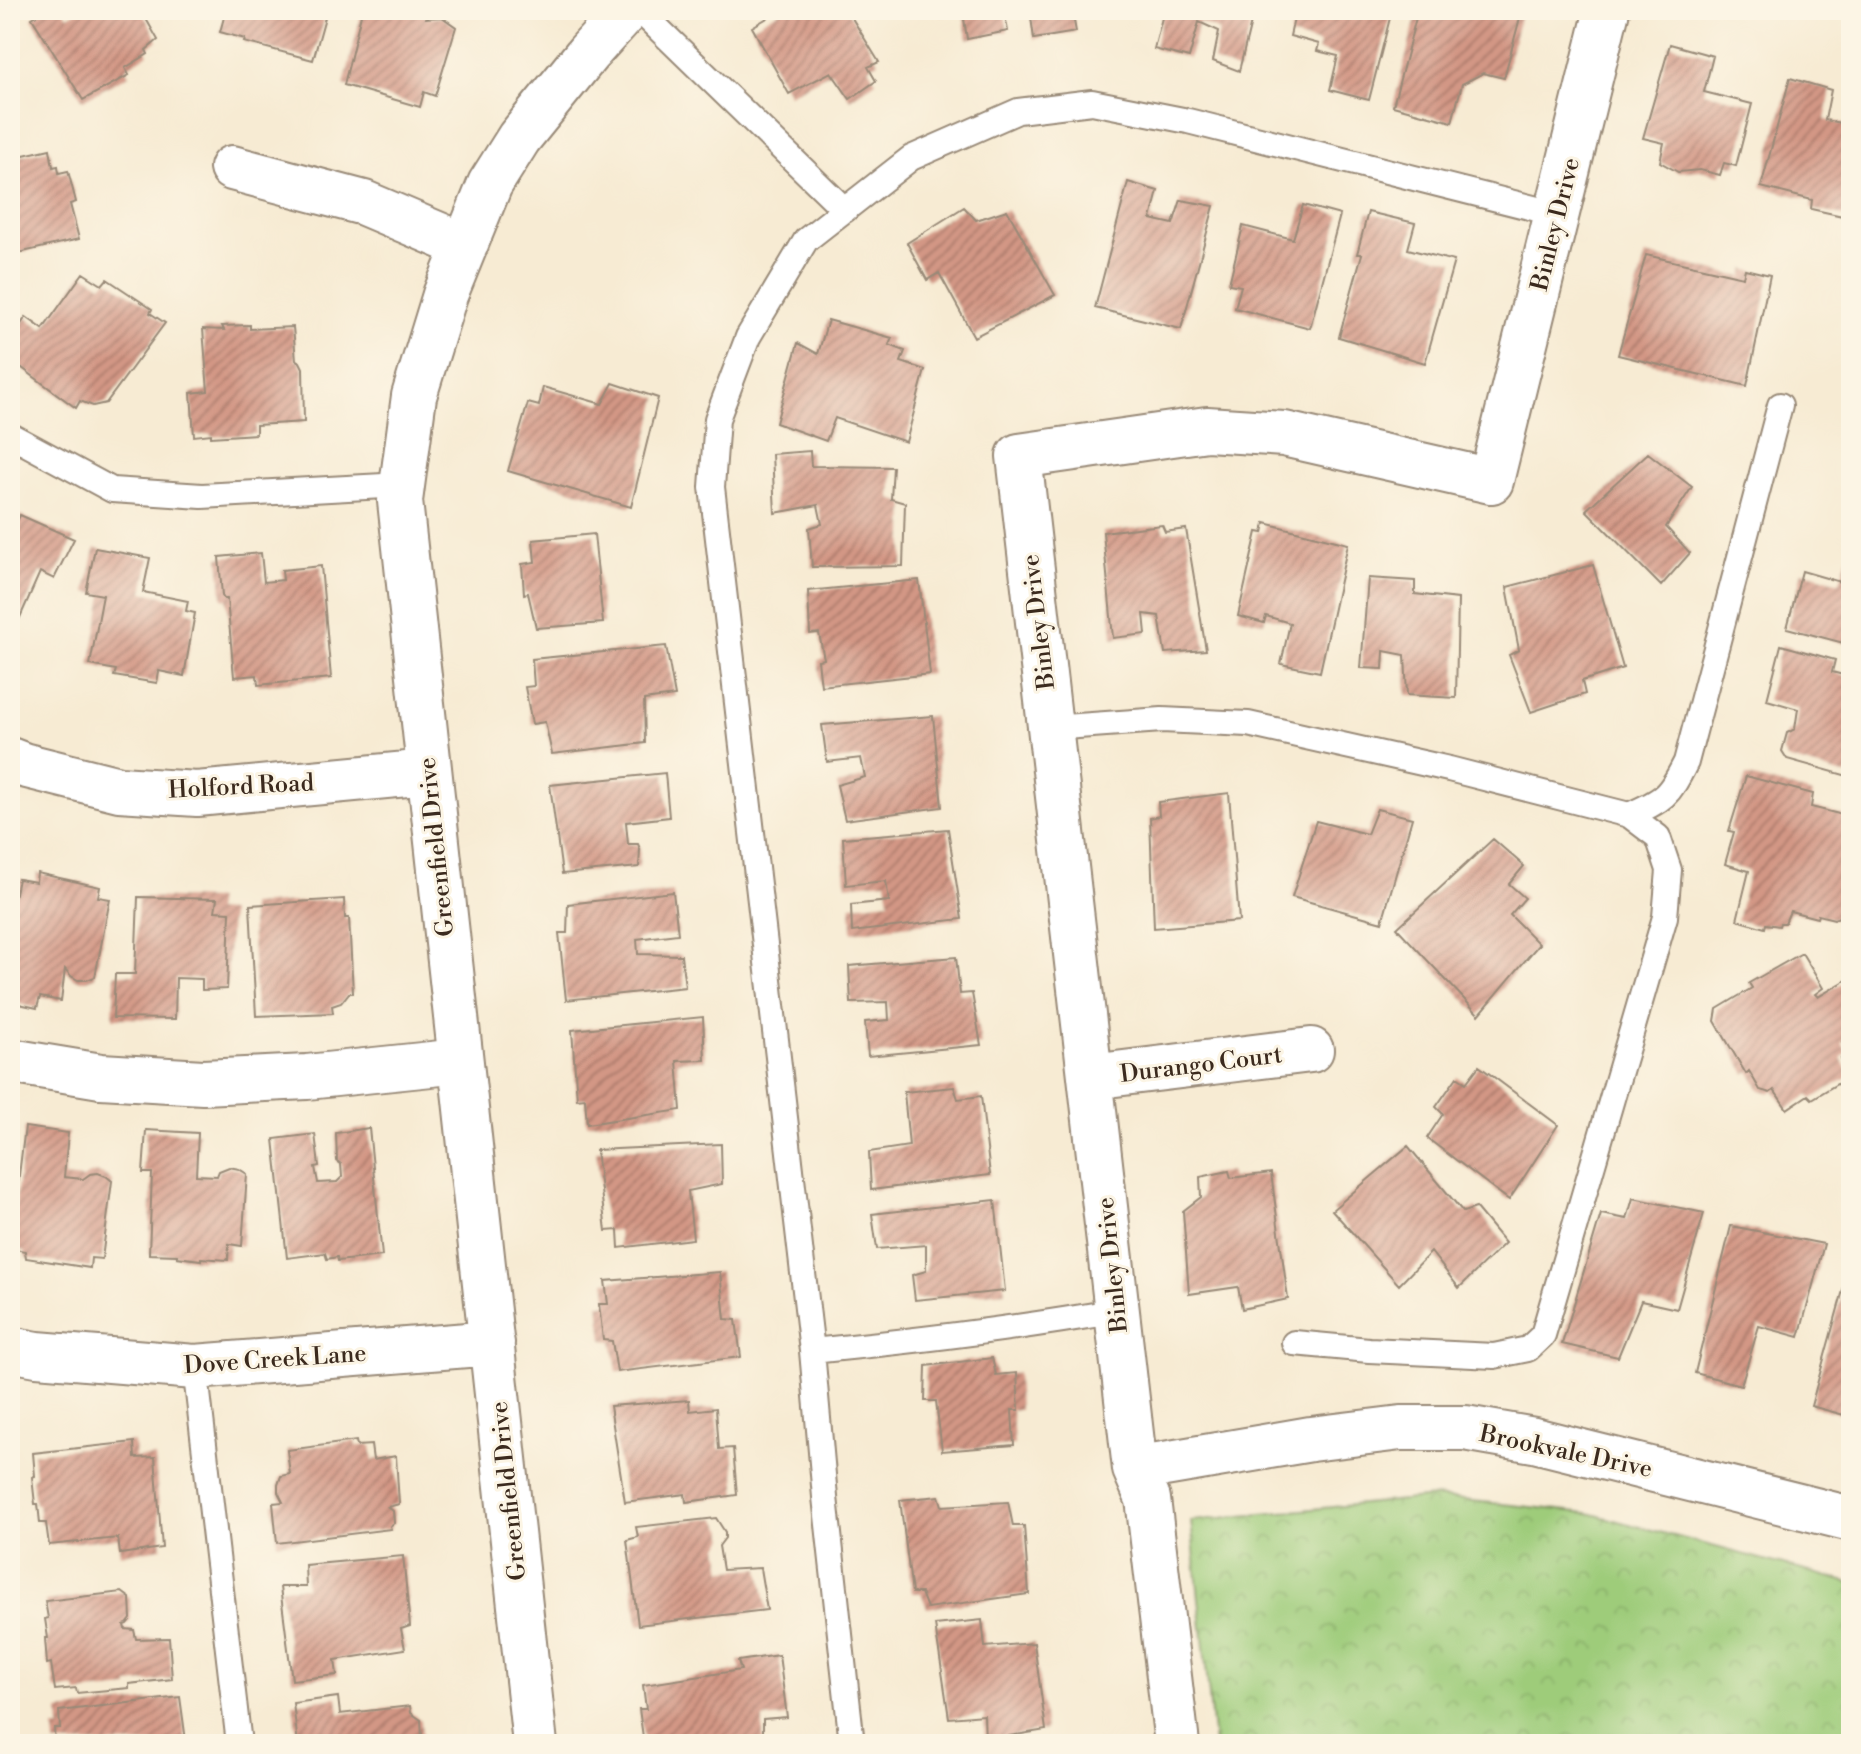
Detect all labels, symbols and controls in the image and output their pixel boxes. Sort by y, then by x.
street label: Binley Drive [1525,155,1587,295]
street label: Binley Drive [1016,553,1062,692]
street label: Greenfield Drive [413,756,461,938]
street label: Holford Road [167,768,315,806]
street label: Durango Court [1118,1040,1284,1090]
street label: Binley Drive [1091,1196,1135,1335]
street label: Dove Creek Lane [183,1339,367,1381]
street label: Greenfield Drive [485,1400,533,1582]
street label: Brookvale Drive [1476,1419,1655,1485]

